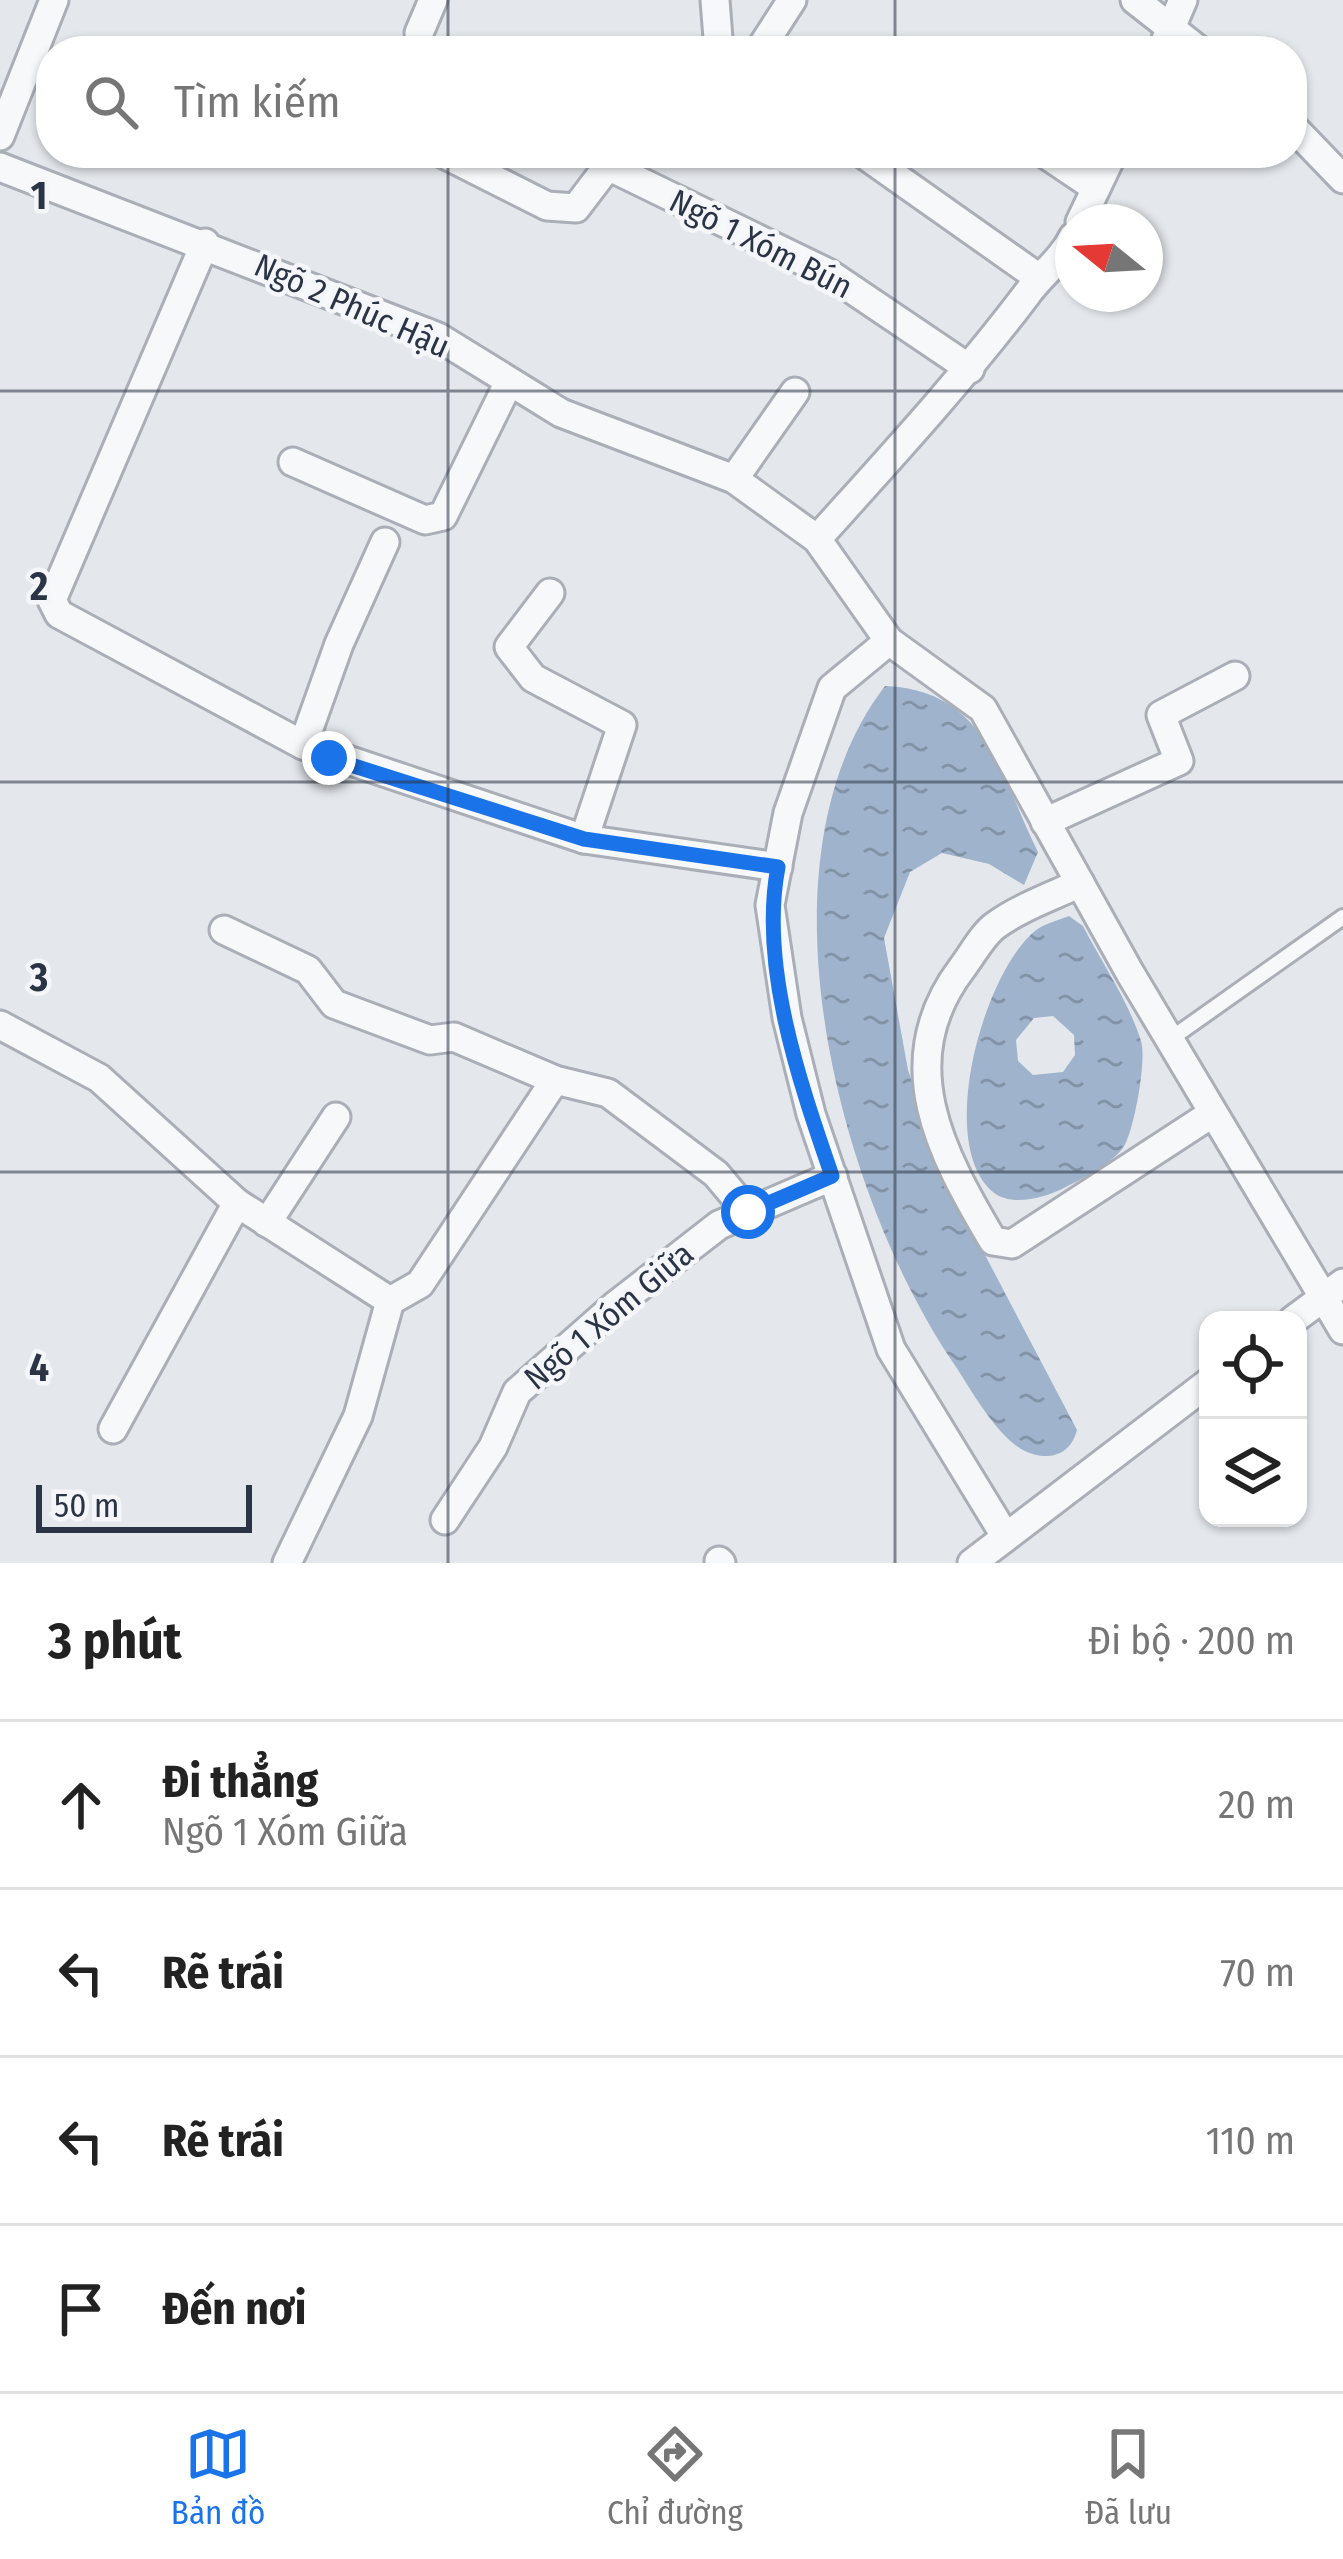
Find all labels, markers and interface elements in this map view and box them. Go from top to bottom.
search box [36,36,1307,168]
icon: search [78,69,144,135]
text: Tìm kiếm [174,75,341,129]
text: 1 [31,173,47,219]
street label: Ngõ 1 Xóm Bún [663,181,859,307]
north arrow [1055,204,1163,312]
street label: Ngõ 2 Phúc Hậu [248,245,456,367]
text: 2 [29,564,48,610]
route end [302,731,356,785]
text: 3 [29,955,48,1001]
route start [721,1185,775,1239]
street label: Ngõ 1 Xóm Giữa [516,1234,702,1398]
map controls [1199,1311,1307,1527]
button: locate [1199,1311,1307,1419]
text: 4 [29,1345,49,1391]
button: layers [1199,1419,1307,1527]
scale bar [36,1479,252,1532]
text: 50 m [54,1486,119,1526]
text: 3 phút [48,1610,182,1672]
text: Đi bộ · 200 m [1088,1618,1295,1664]
text: Đi thẳng [162,1755,318,1809]
icon: ahead [48,1772,114,1838]
text: 20 m [1218,1782,1295,1828]
text: Ngõ 1 Xóm Giữa [162,1809,408,1855]
icon: left [48,1940,114,2006]
text: Rẽ trái [162,1946,284,2000]
text: 70 m [1220,1950,1295,1996]
icon: left [48,2108,114,2174]
text: Rẽ trái [162,2114,284,2168]
text: 110 m [1206,2118,1295,2164]
icon: arrive [48,2276,114,2342]
text: Đến nơi [162,2282,306,2336]
tab: Bản đồ [171,2421,265,2533]
tab: Chỉ đường [607,2421,743,2533]
tab: Đã lưu [1085,2421,1172,2533]

